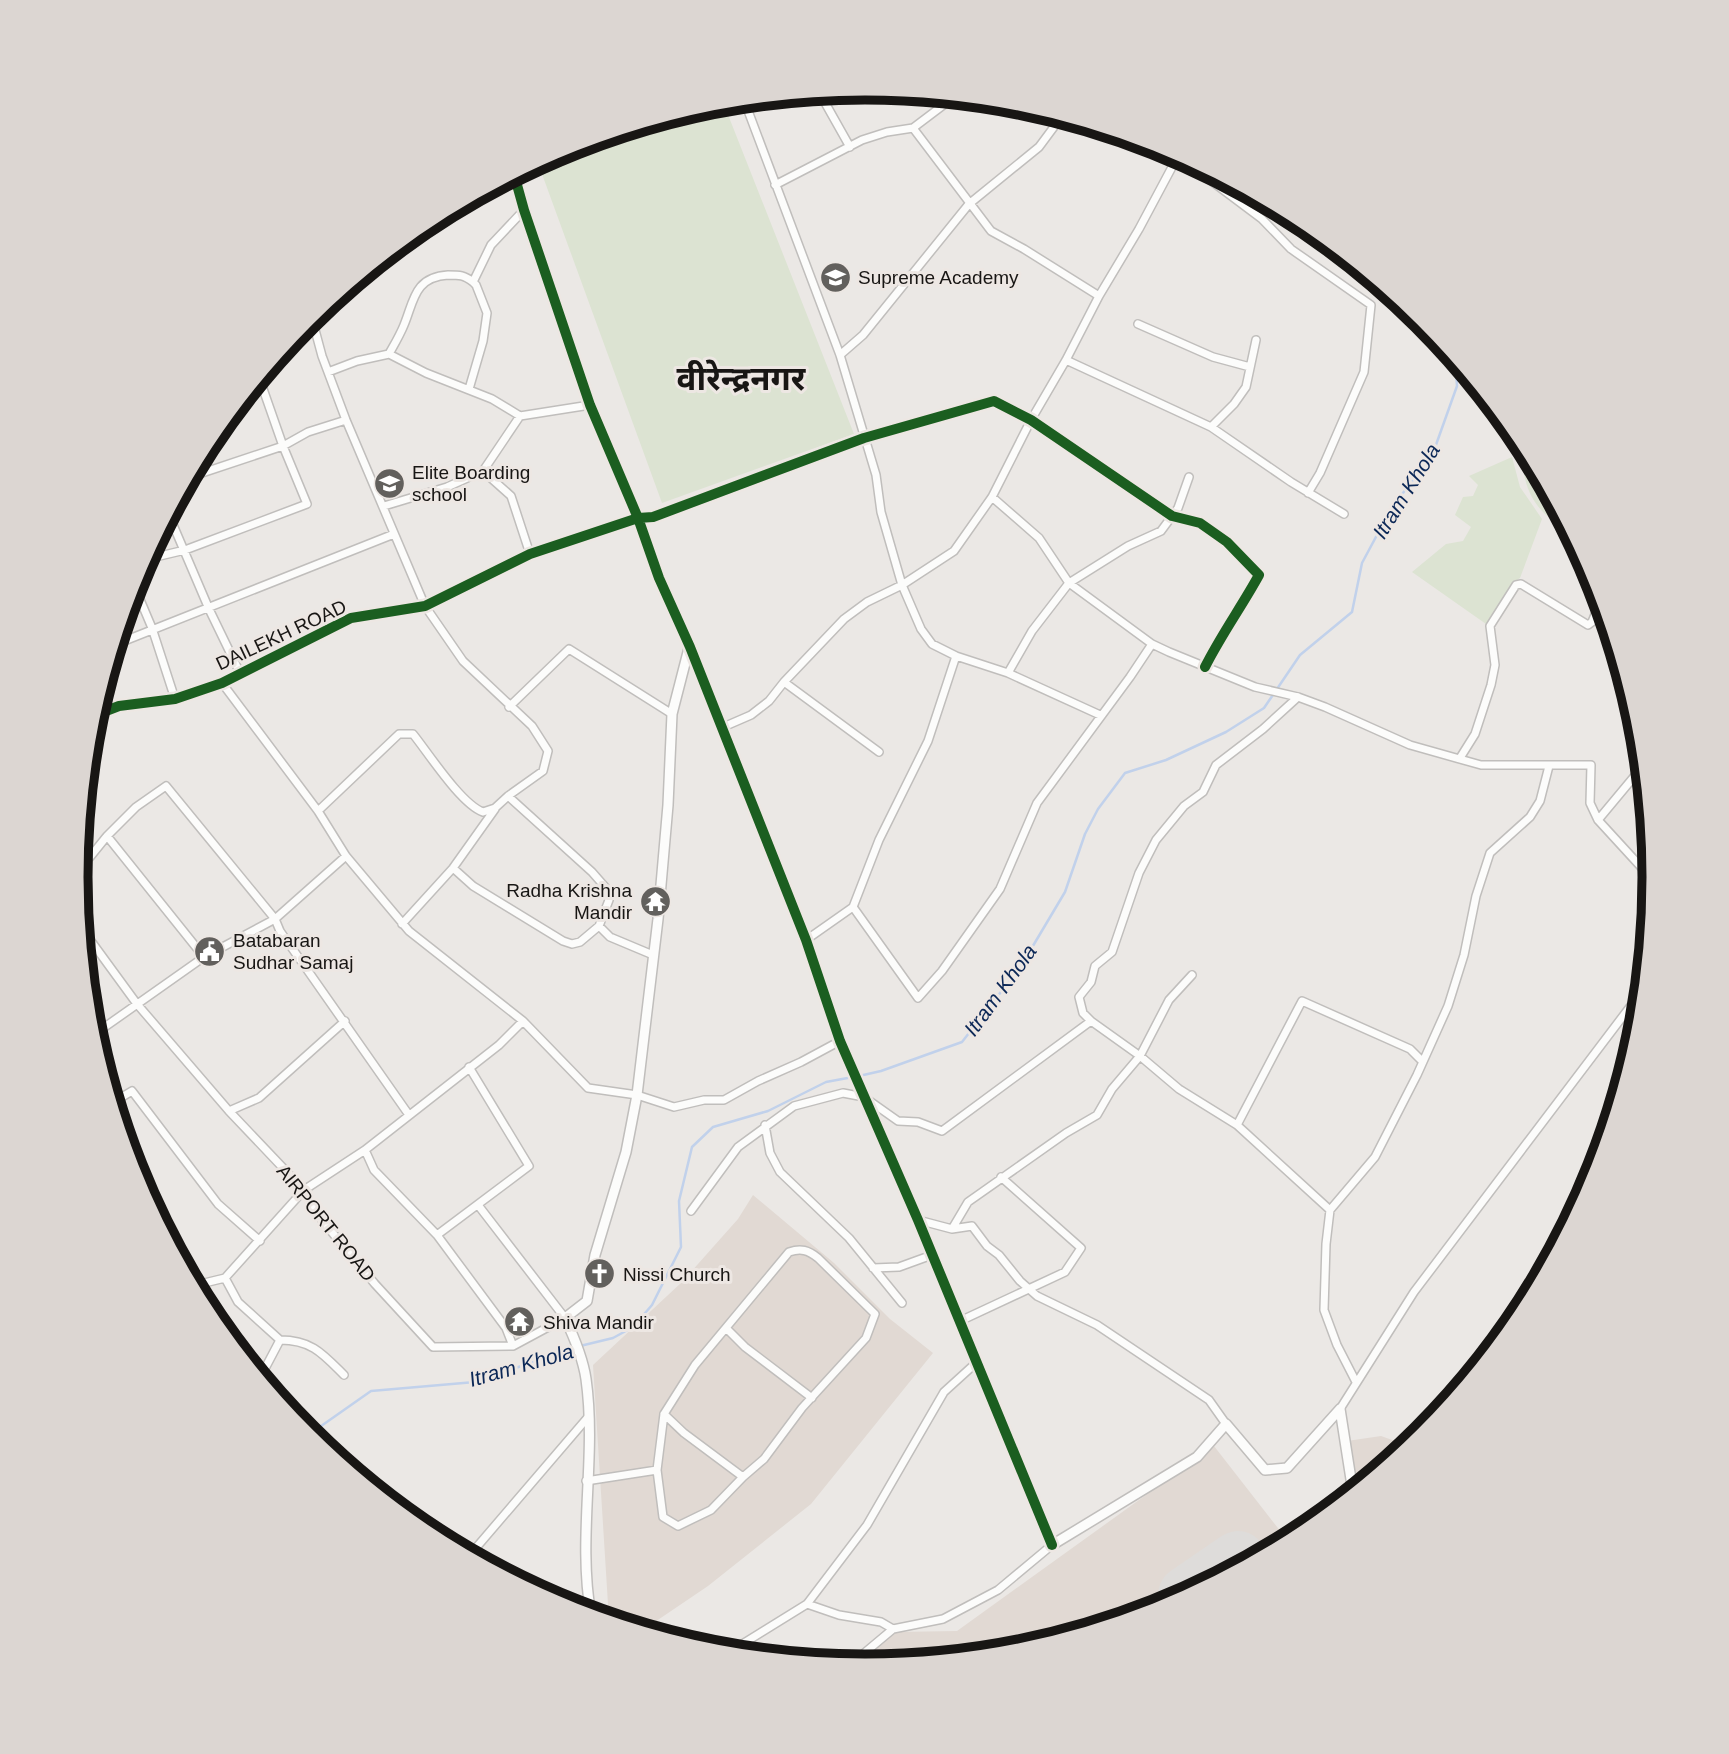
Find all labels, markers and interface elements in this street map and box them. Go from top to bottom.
school or university icon: Supreme Academy [818,260,852,294]
place label: Supreme Academy [858,267,1019,288]
district label: वीरेन्द्रनगर [677,359,807,397]
water label: Itram Khola [1368,439,1444,543]
place label: Elite Boarding school [412,462,530,505]
school or university icon: Elite Boarding school [372,466,406,500]
street label: DAILEKH ROAD [212,596,350,674]
place label: Radha Krishna Mandir [506,880,633,923]
temple icon: Radha Krishna Mandir [638,884,672,918]
place label: Batabaran Sudhar Samaj [233,930,353,973]
public building icon: Batabaran Sudhar Samaj [193,934,227,968]
water label: Itram Khola [959,940,1041,1040]
street label: AIRPORT ROAD [273,1160,379,1286]
church icon: Nissi Church [583,1257,617,1291]
place label: Nissi Church [623,1264,731,1285]
temple icon: Shiva Mandir [503,1305,537,1339]
place label: Shiva Mandir [543,1312,655,1333]
water label: Itram Khola [466,1339,576,1391]

